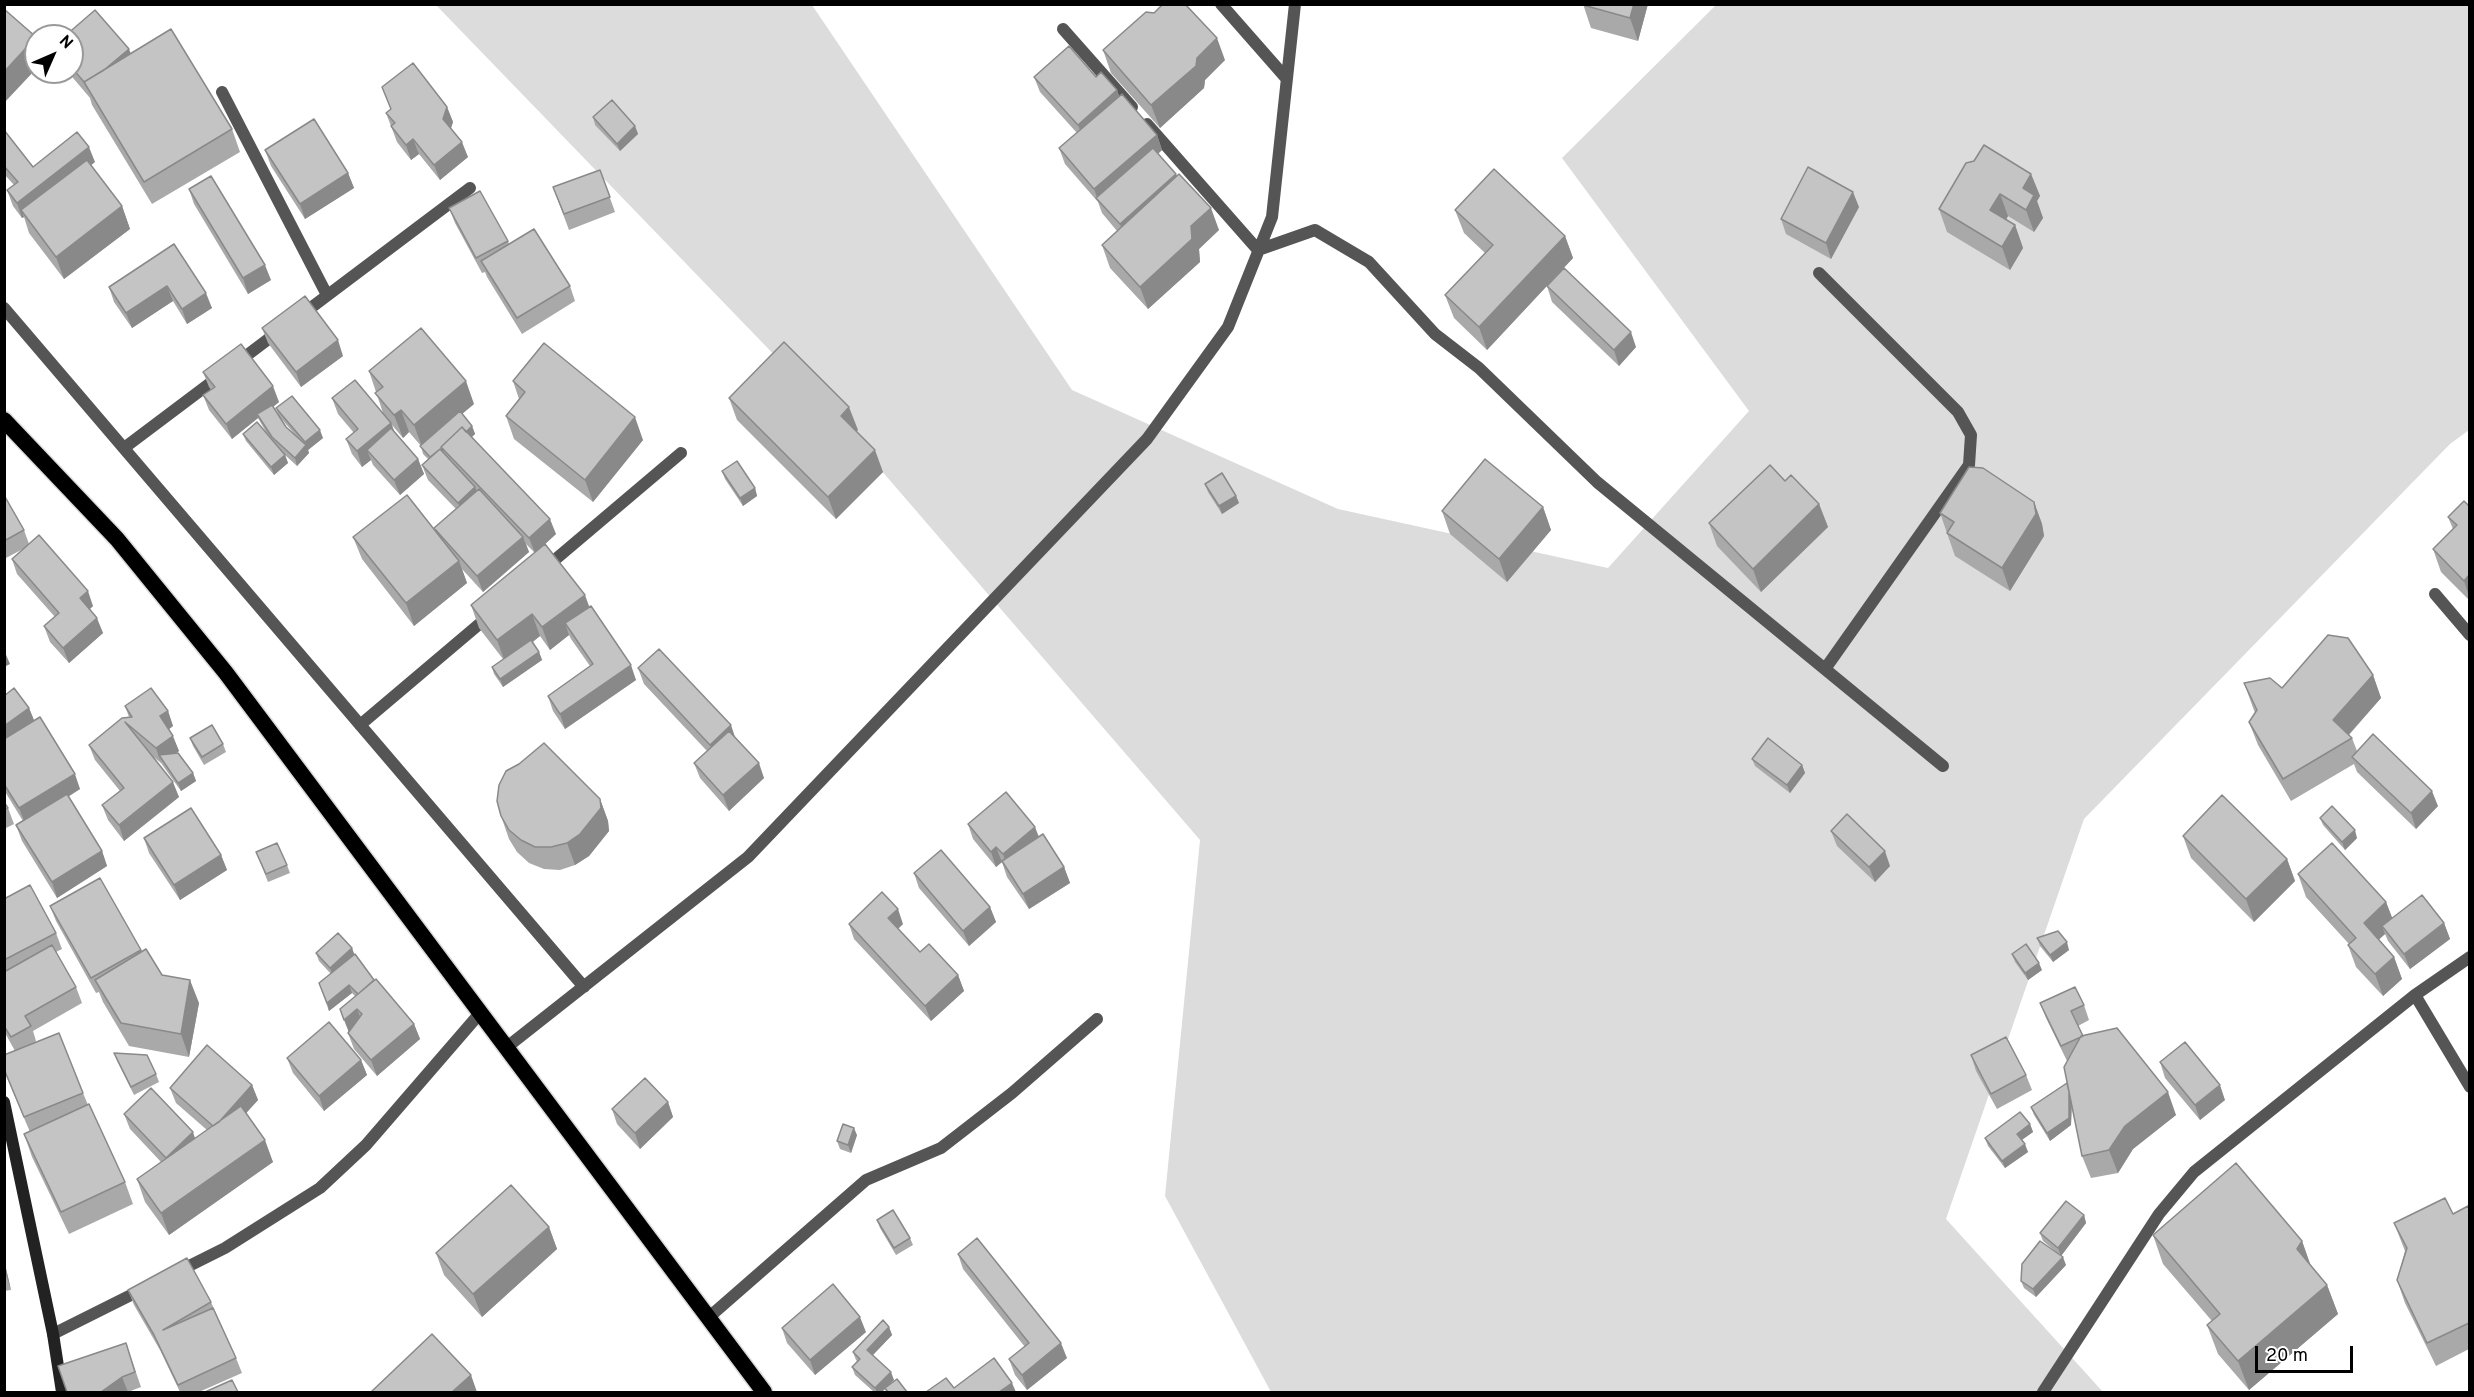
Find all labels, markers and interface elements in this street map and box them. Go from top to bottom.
north arrow [24,24,84,84]
text: N [54,32,76,54]
scale bar [2258,1334,2356,1372]
text: 20 m [2266,1345,2308,1368]

